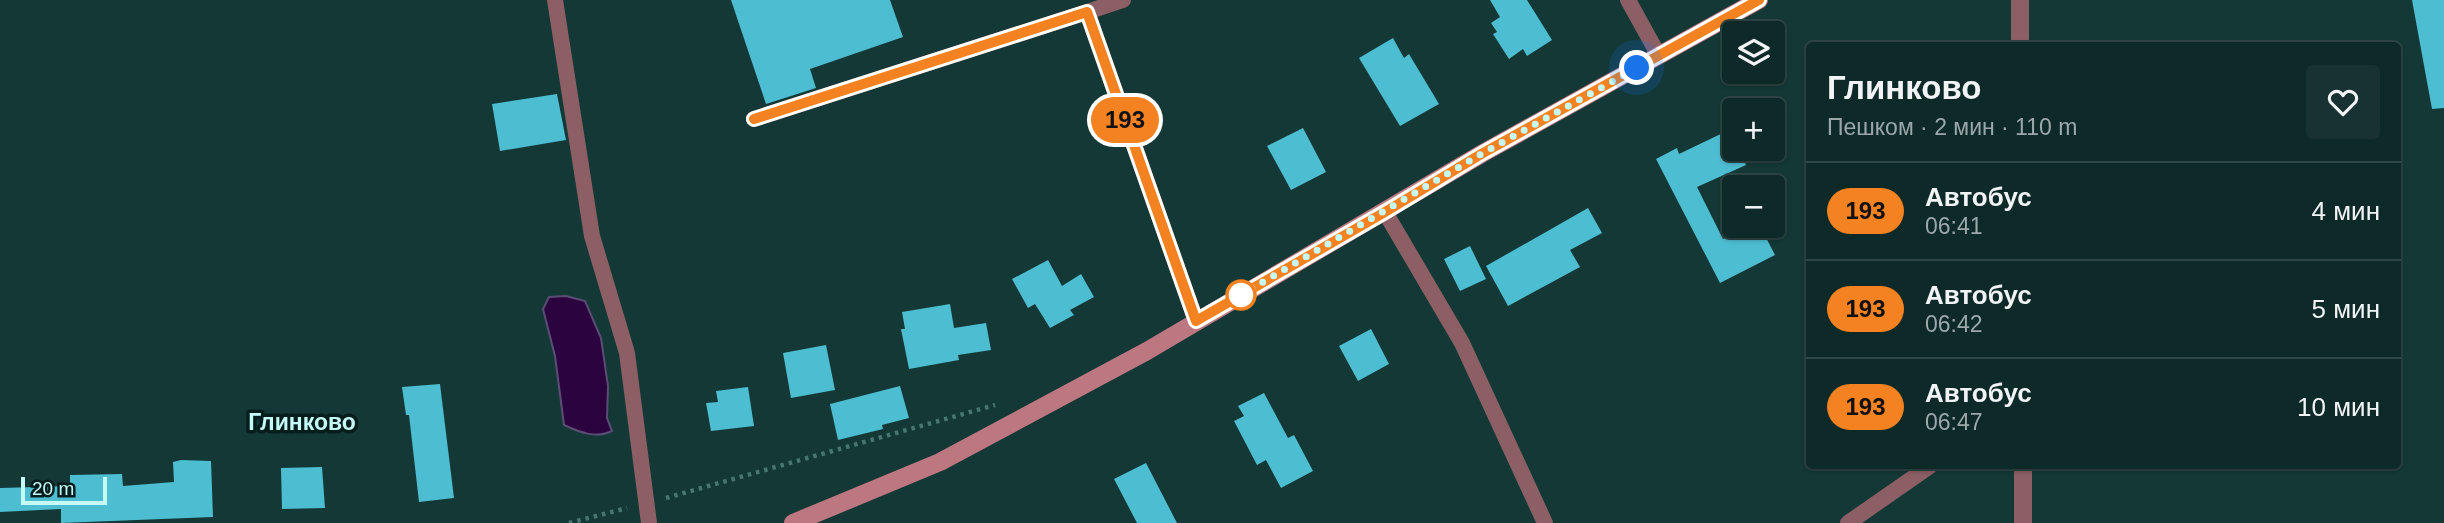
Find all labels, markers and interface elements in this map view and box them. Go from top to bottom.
map controls [1722,21,1785,238]
button: layers [1722,21,1785,84]
your location [1619,50,1654,85]
button: heart [2306,65,2380,139]
text: Глинково [1827,69,1982,106]
line badge: 193 [1085,97,1165,143]
button: + [1722,98,1785,161]
text: 193 [1105,106,1145,133]
text: Пешком · 2 мин · 110 m [1827,114,2077,140]
button: − [1722,175,1785,238]
text: Автобус [1925,182,2032,212]
text: 4 мин [2312,196,2380,226]
text: 193 [1845,197,1886,224]
text: 06:41 [1925,213,1983,239]
unlabelled marker [1226,280,1256,310]
text: Автобус [1925,280,2032,310]
text: 5 мин [2312,294,2380,324]
text: 193 [1845,295,1886,322]
text: 06:42 [1925,311,1983,337]
text: Автобус [1925,378,2032,408]
text: 10 мин [2297,392,2380,422]
text: 193 [1845,393,1886,420]
district label: Глинково [248,409,356,435]
text: 06:47 [1925,409,1983,435]
scale bar [21,474,107,506]
text: 20 m [32,478,74,499]

